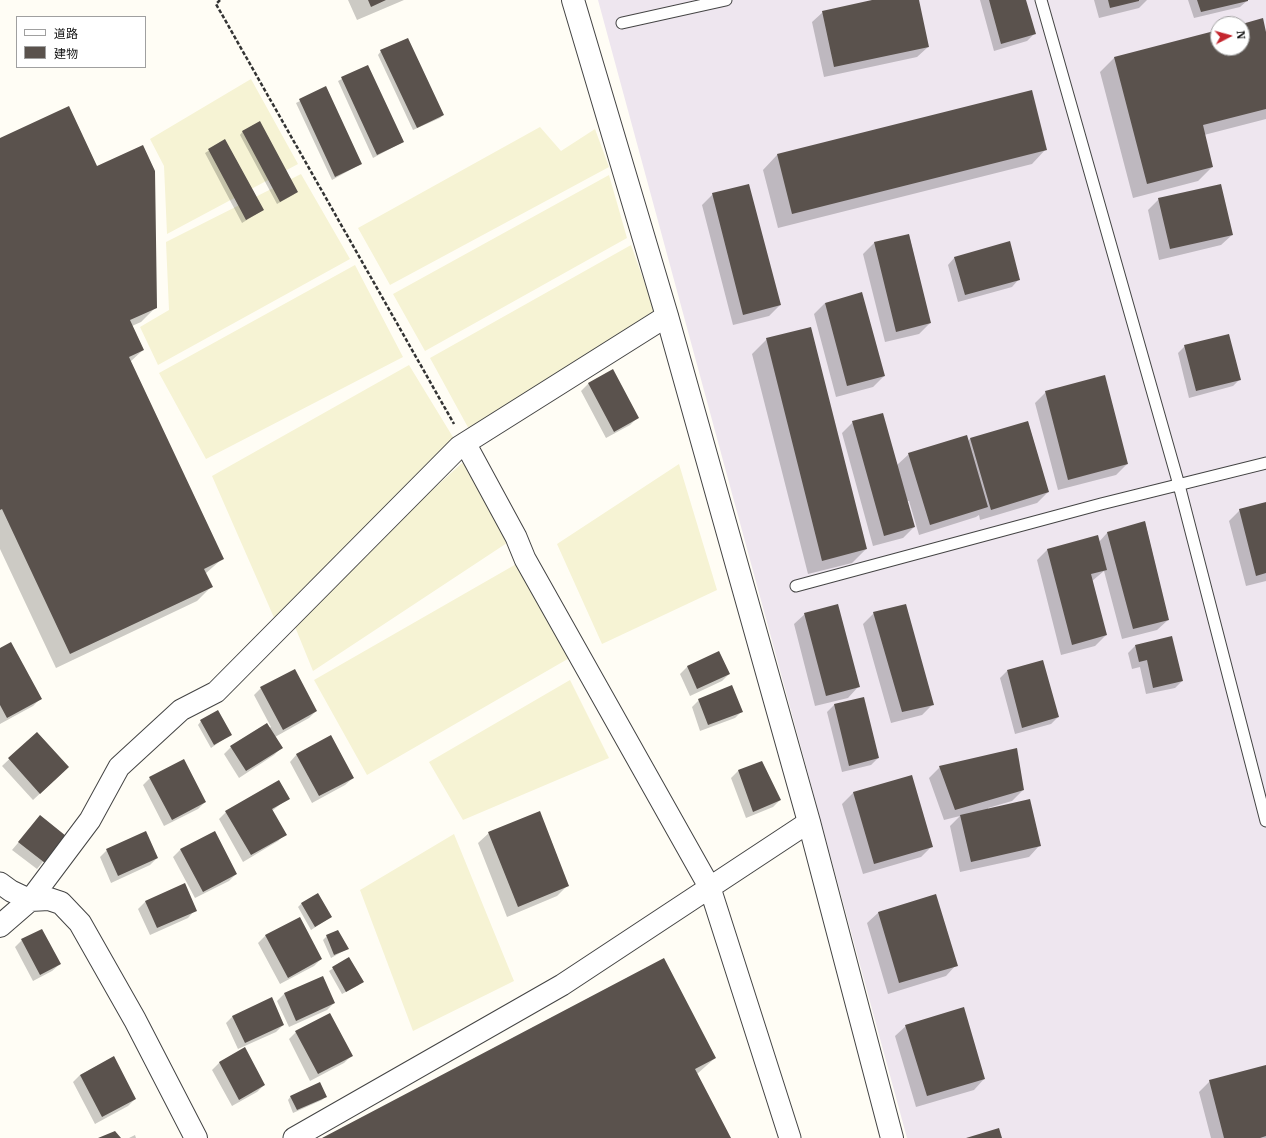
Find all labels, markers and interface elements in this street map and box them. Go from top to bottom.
legend [16,16,146,68]
north arrow [1210,16,1250,56]
text: 道路 [54,26,78,41]
text: N [1234,30,1248,40]
text: 建物 [54,46,78,61]

